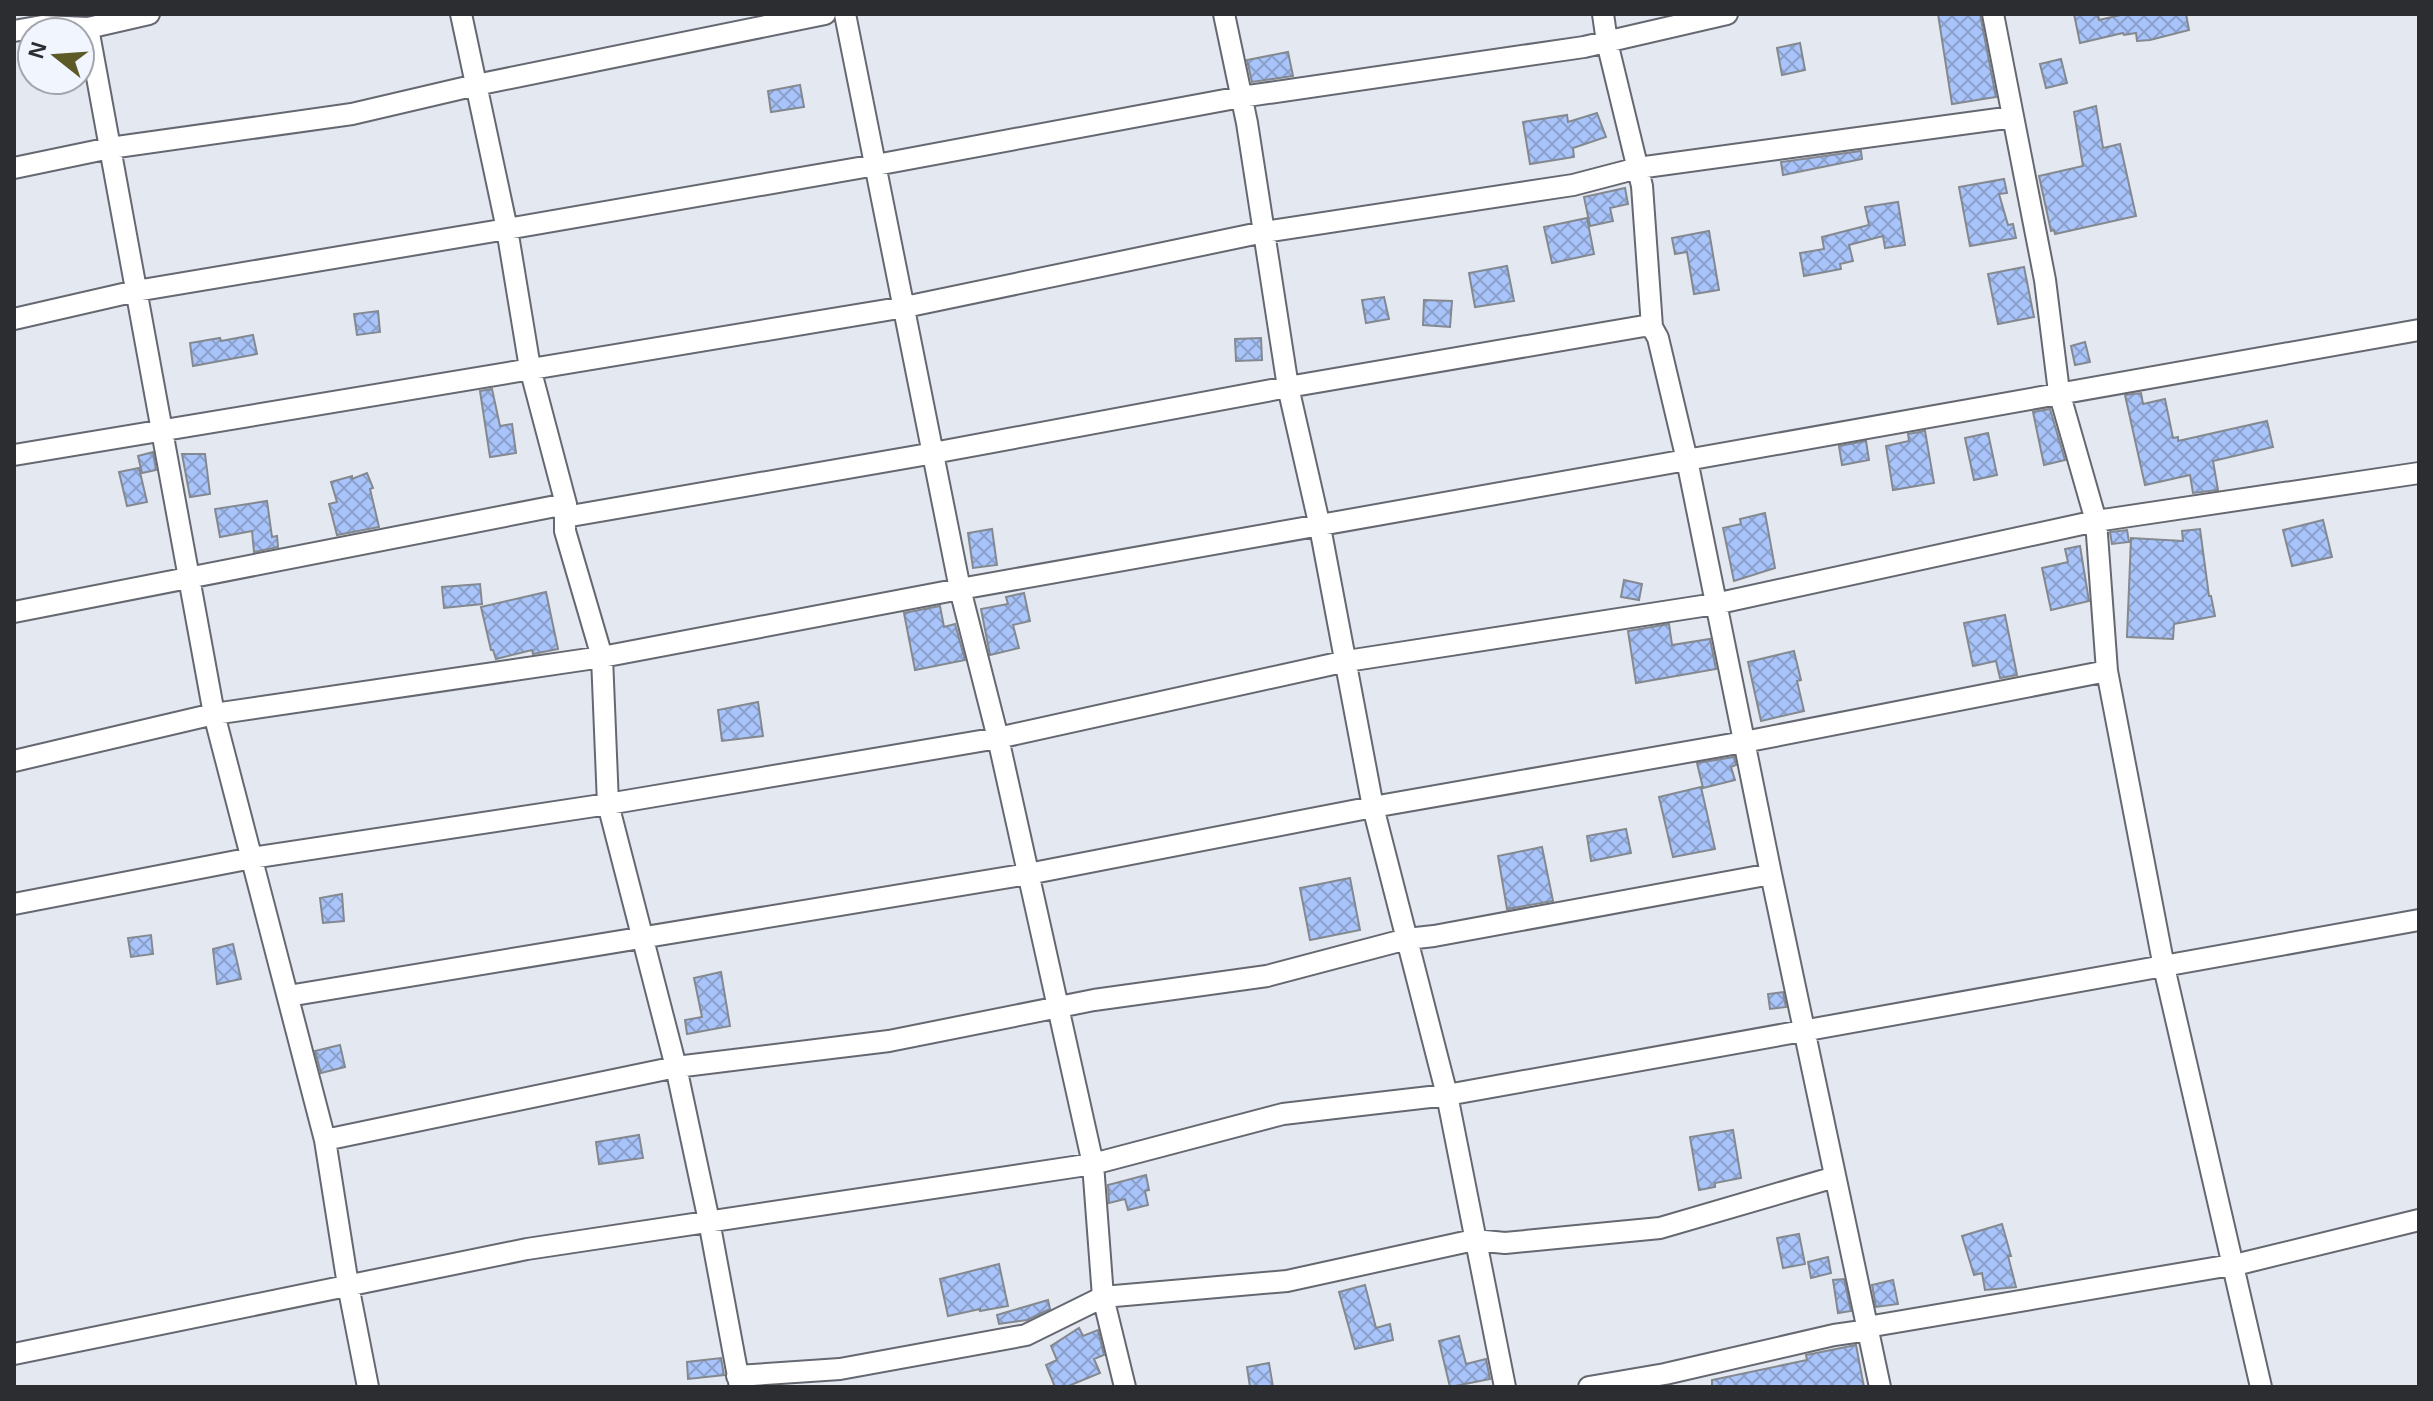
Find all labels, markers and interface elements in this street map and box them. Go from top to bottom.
north arrow [16,16,96,96]
text: N [23,39,52,62]

